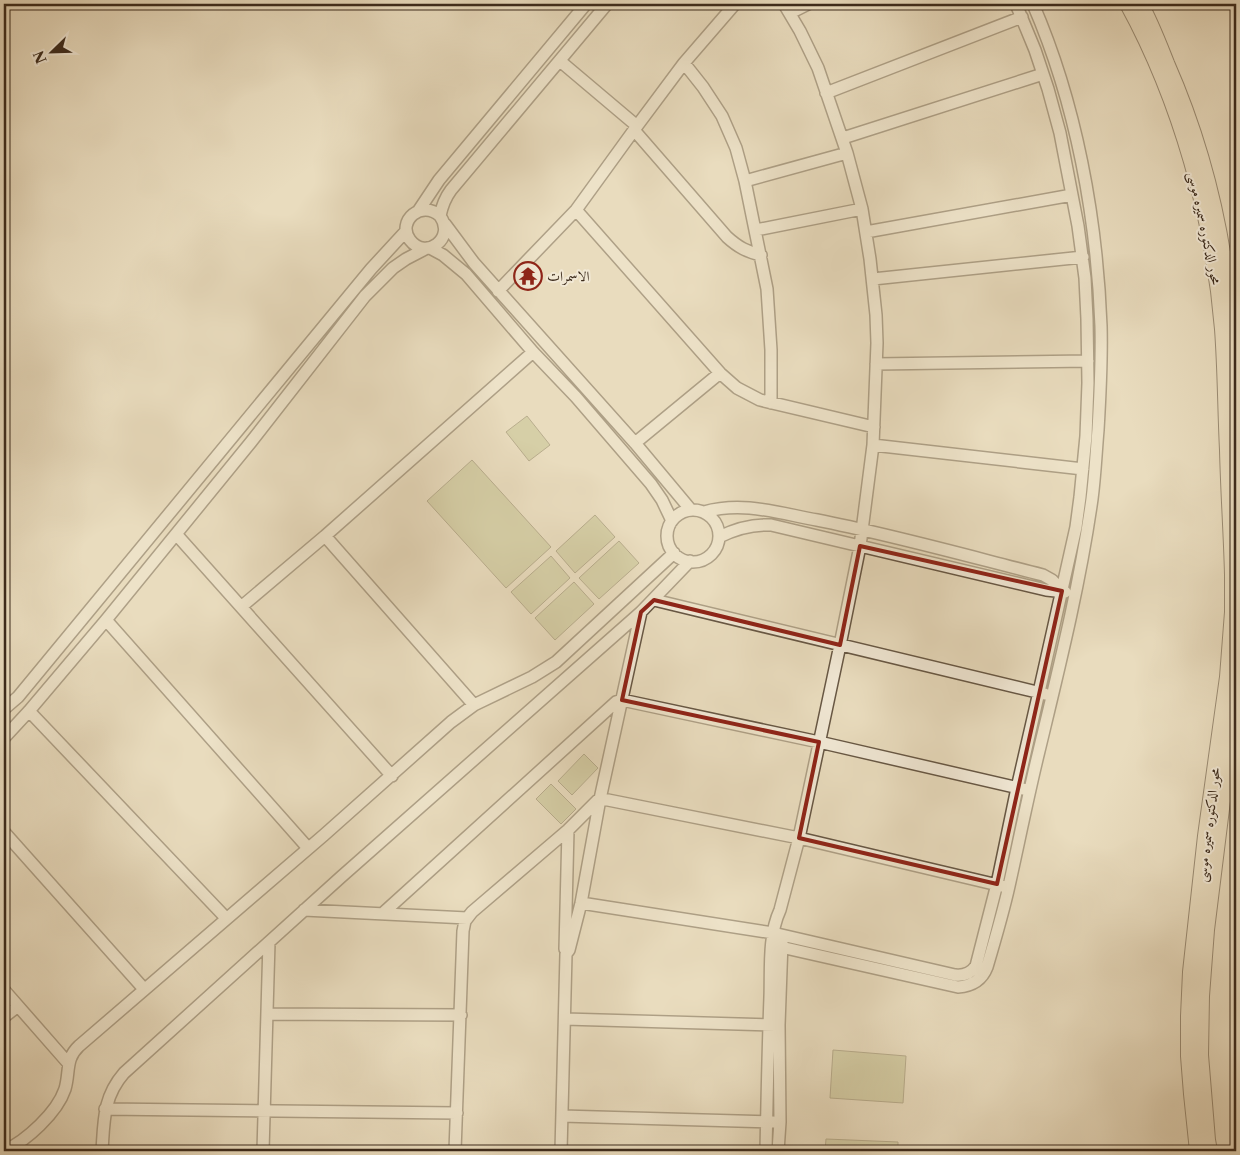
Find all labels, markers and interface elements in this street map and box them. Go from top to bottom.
north arrow [28,28,78,78]
text: N [29,48,51,66]
street label: محور الدكتوره سميره موسى [1183,170,1226,287]
temple icon: الاسمرات [513,261,543,291]
place label: الاسمرات [547,267,590,285]
street label: محور الدكتوره سميره موسى [1192,766,1225,883]

